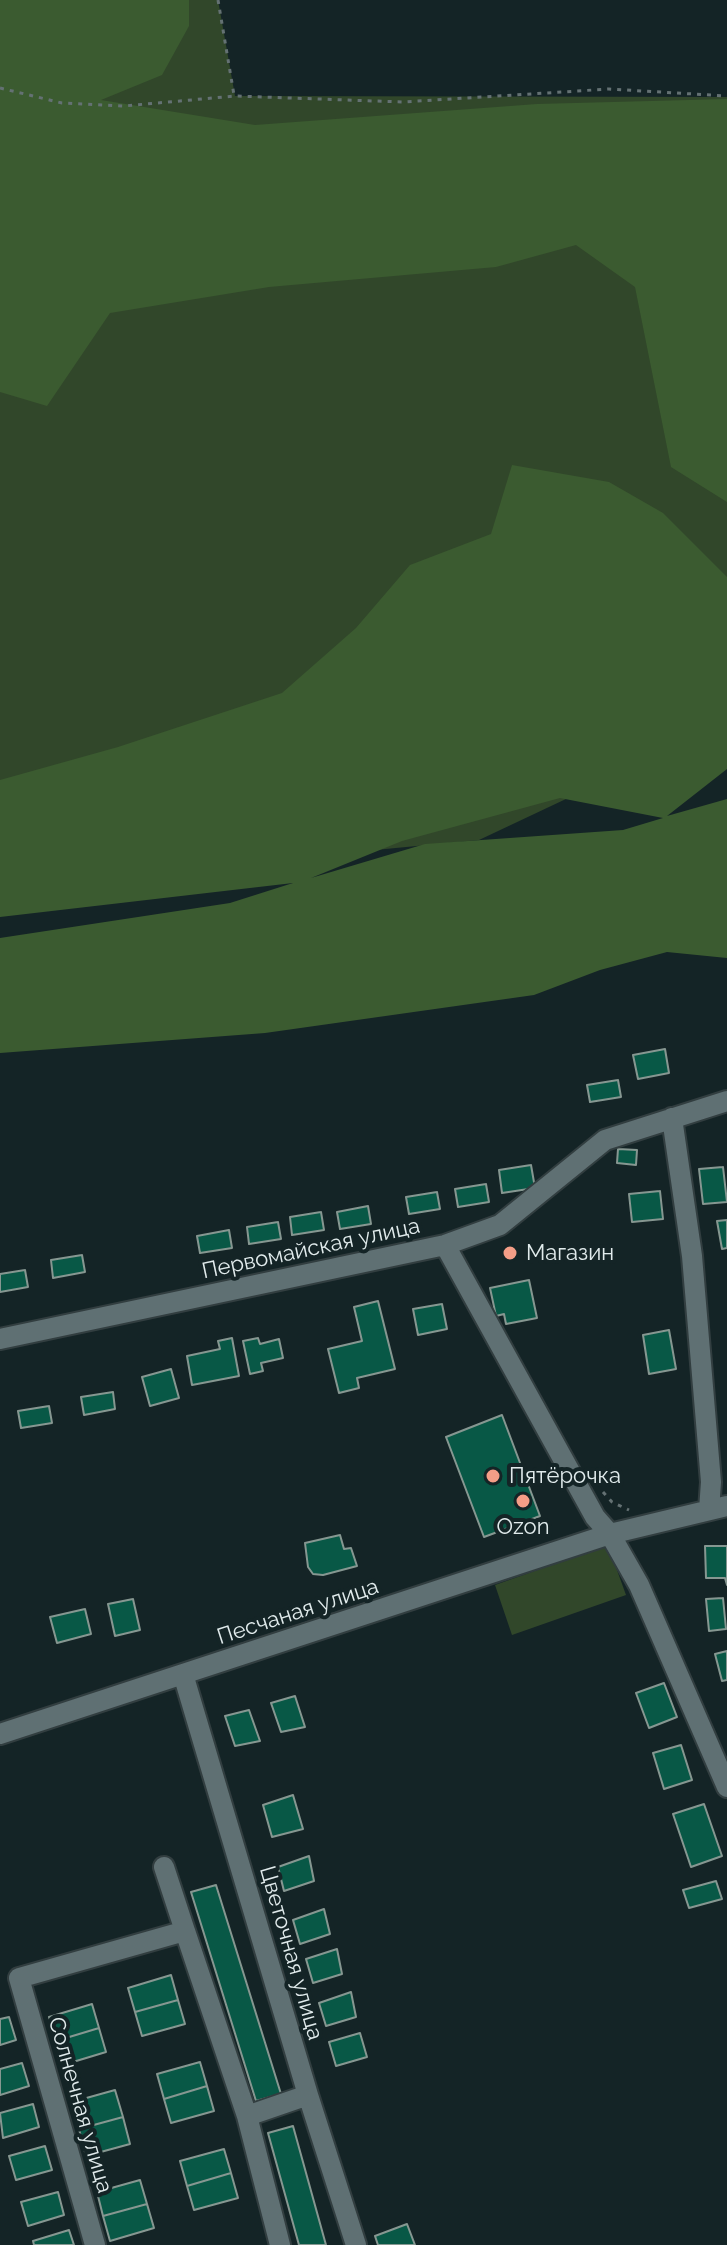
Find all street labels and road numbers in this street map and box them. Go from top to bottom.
street label: Первомайская улица [200,1213,422,1285]
street label: Песчаная улица [214,1573,382,1651]
street label: Цветочная улица [254,1863,328,2043]
street label: Солнечная улица [42,2014,118,2196]

